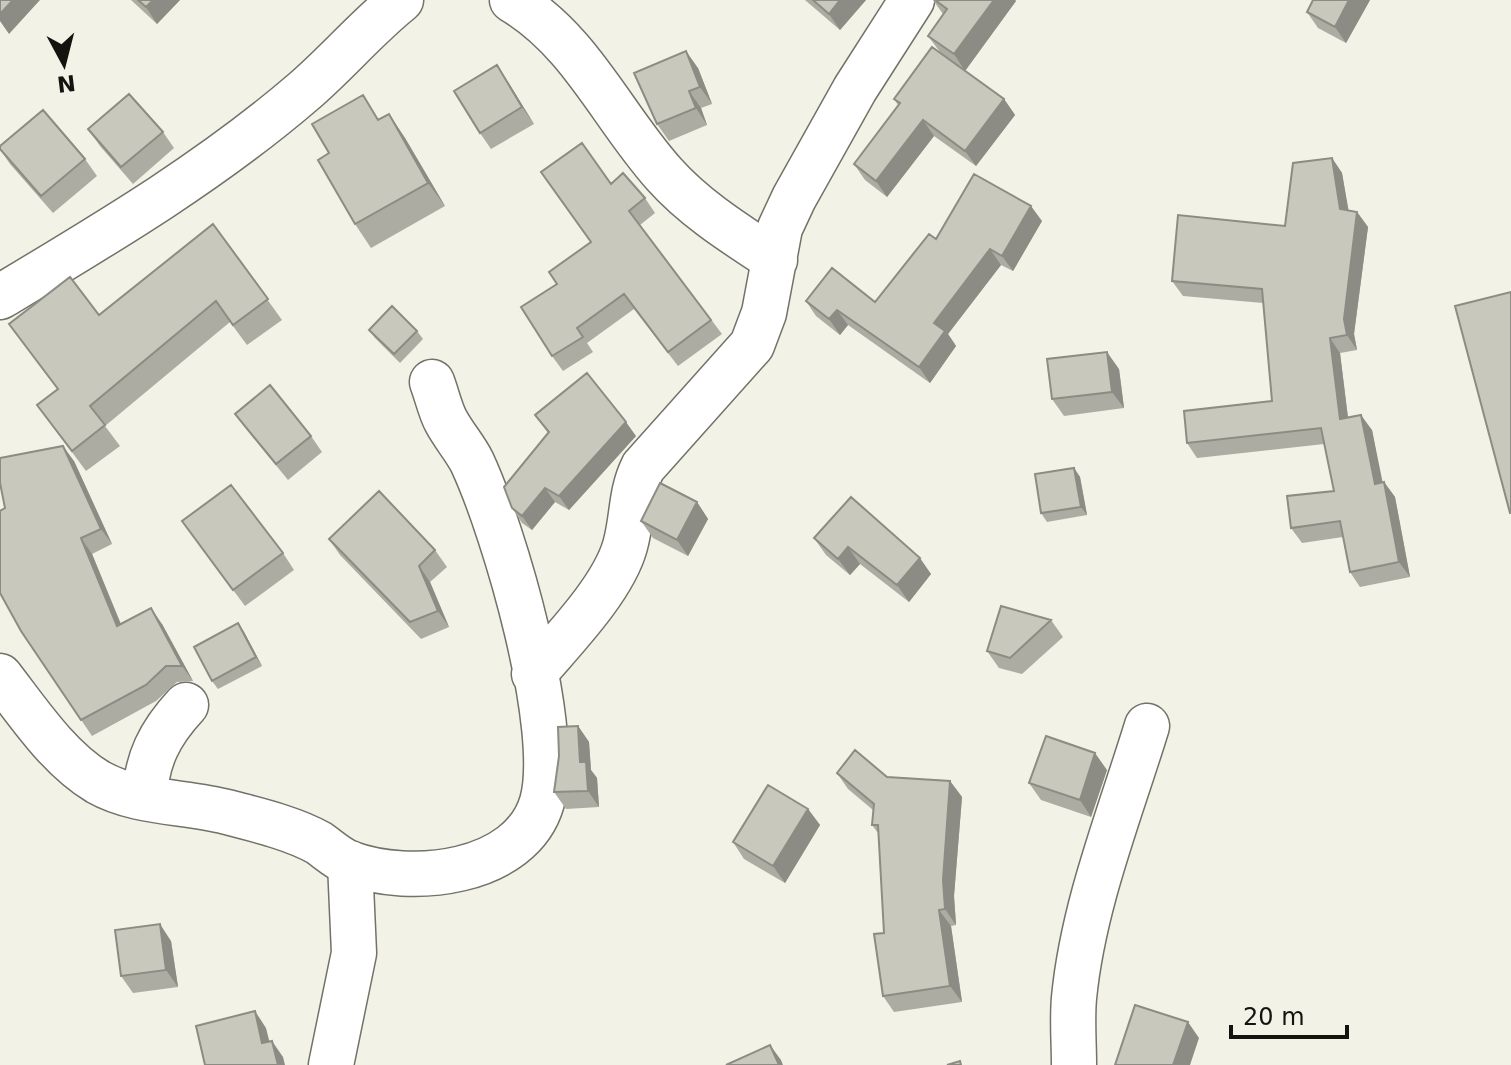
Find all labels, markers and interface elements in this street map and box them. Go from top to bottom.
north arrow [24,24,104,104]
text: N [56,70,77,97]
scale bar [1231,989,1347,1039]
text: 20 m [1243,1003,1305,1031]

